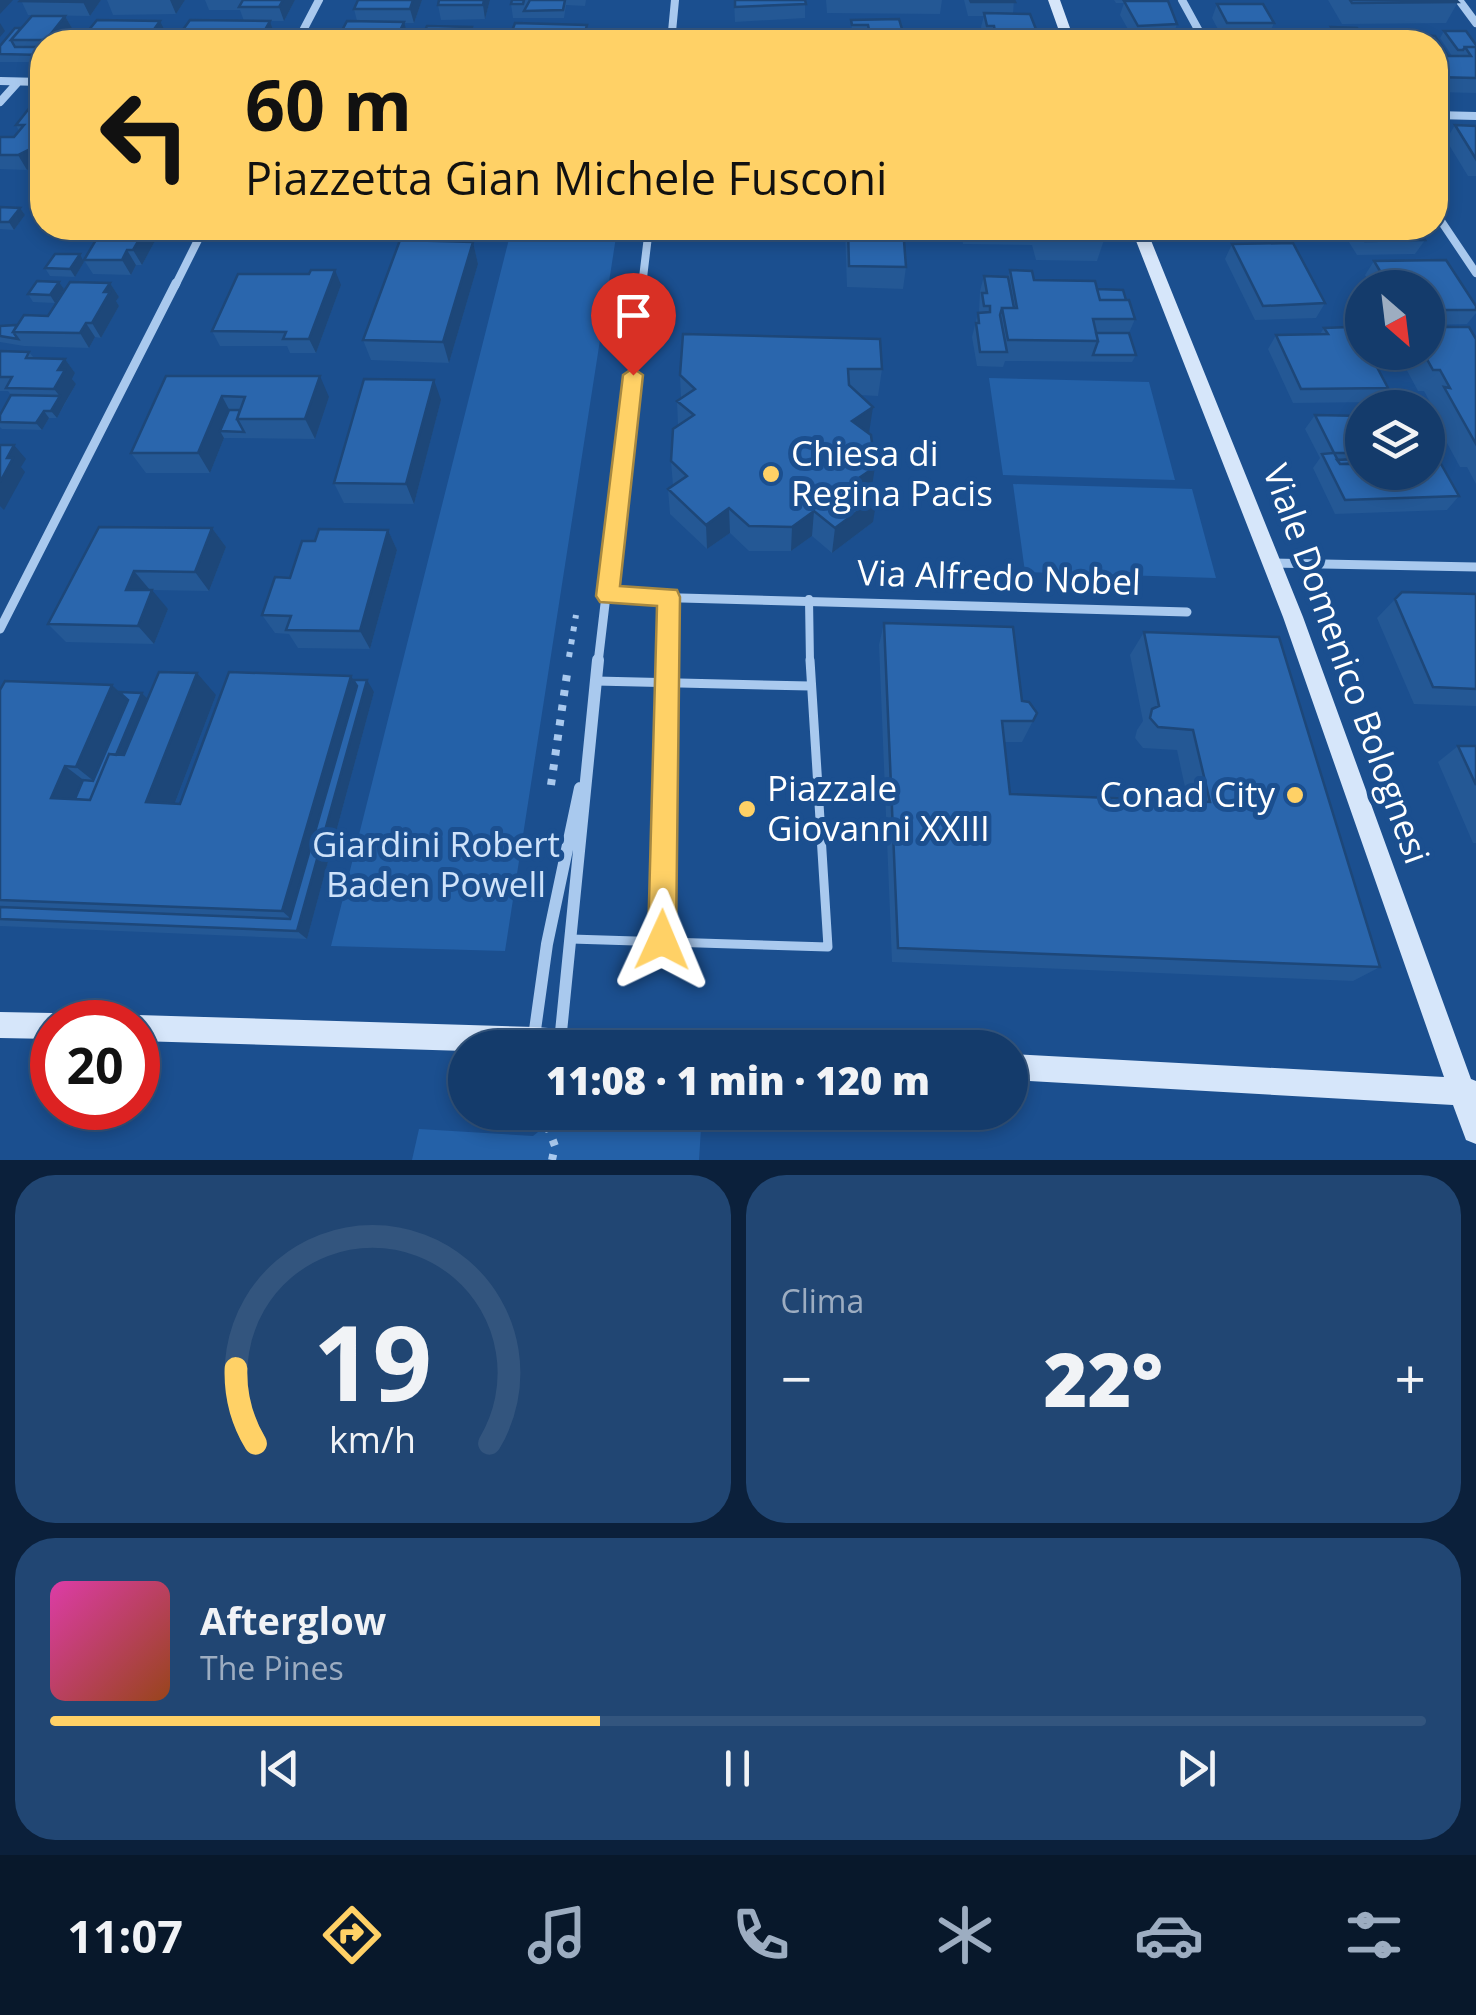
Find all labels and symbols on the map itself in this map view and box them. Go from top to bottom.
north arrow [1345,270,1445,370]
pin [591,273,676,376]
place label: Chiesa di Regina Pacis [791,429,993,516]
street label: Viale Domenico Bolognesi [1253,457,1442,870]
marker: Chiesa di Regina Pacis [760,463,782,485]
street label: Via Alfredo Nobel [856,548,1142,605]
place label: Piazzale Giovanni XXIII [767,764,990,851]
place label: Conad City [1100,770,1275,817]
marker: Conad City [1284,784,1306,806]
marker: Piazzale Giovanni XXIII [736,798,758,820]
park label: Giardini Robert Baden Powell [312,820,560,907]
position arrow [610,888,714,992]
speed limit sign: 20 [30,1000,160,1130]

